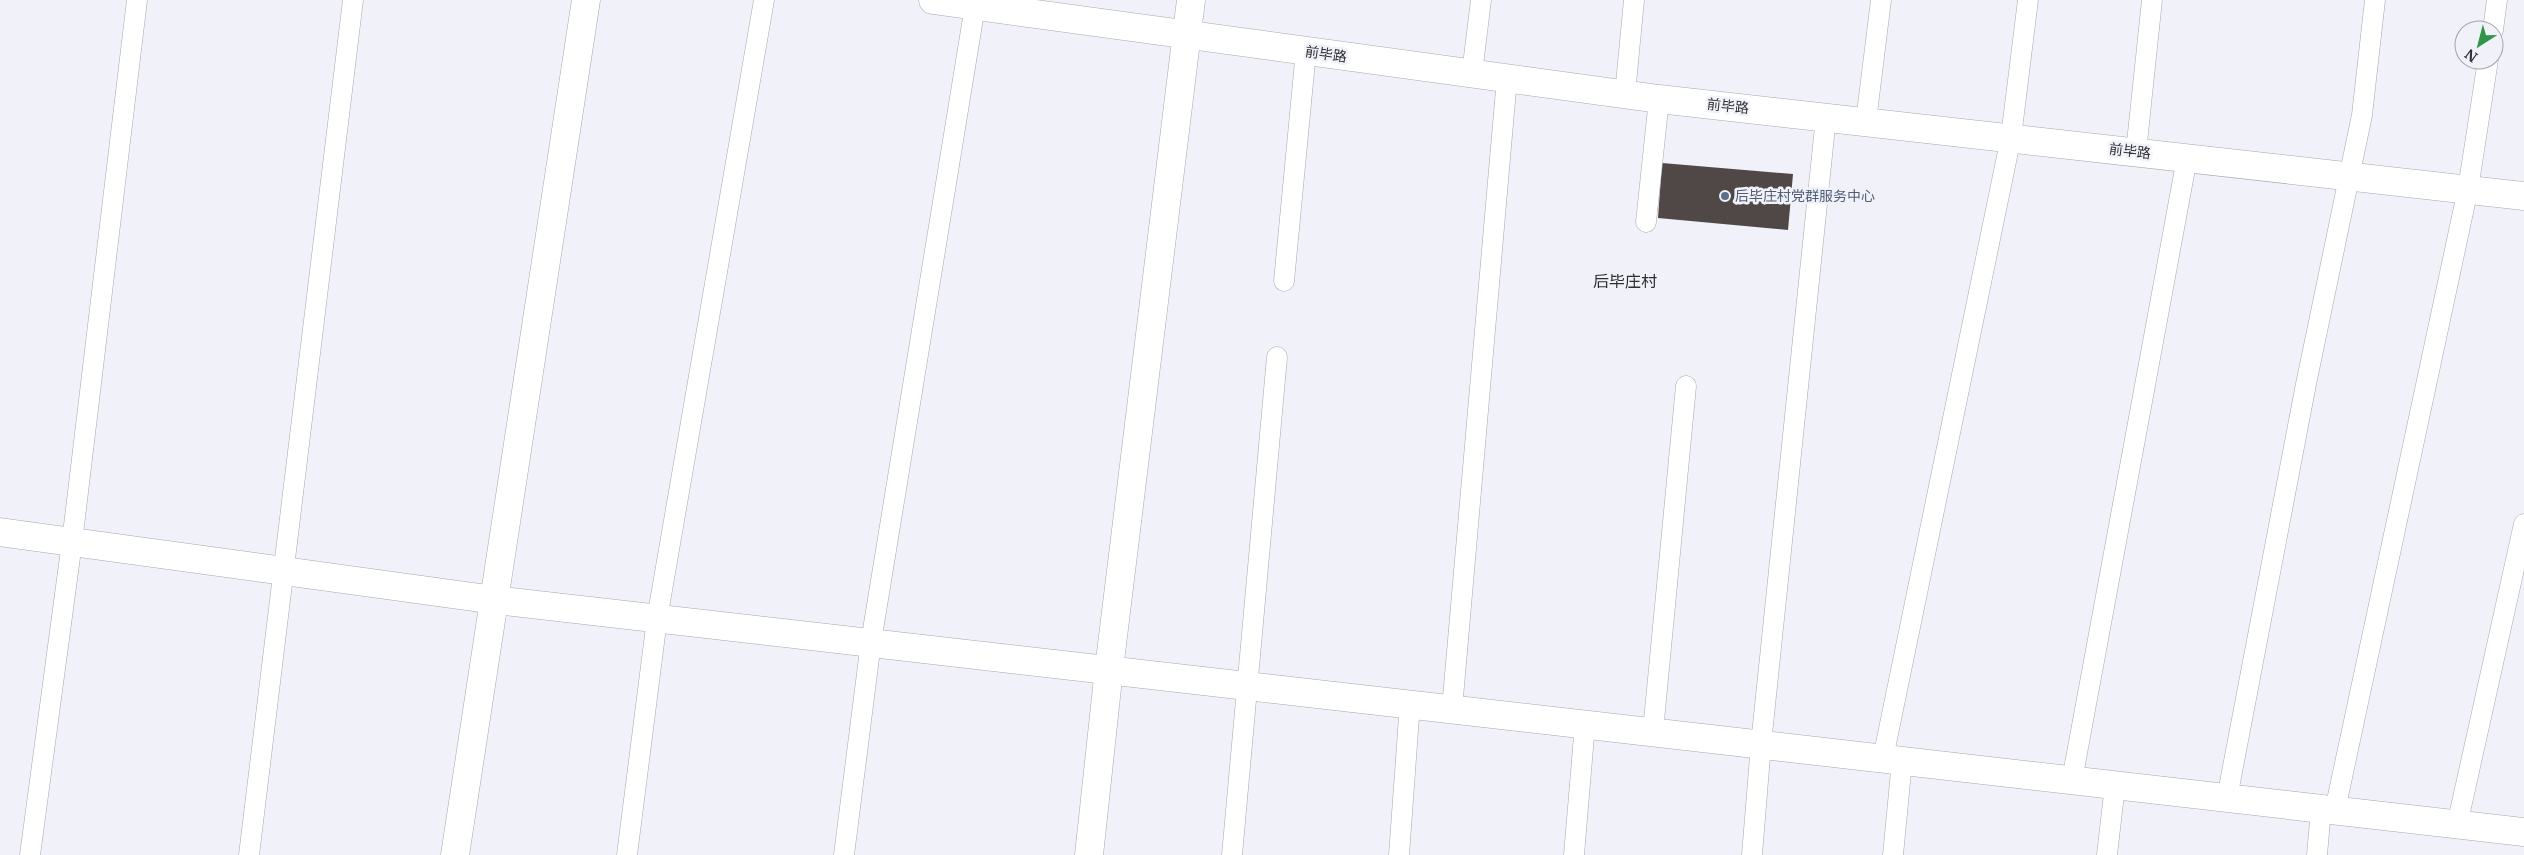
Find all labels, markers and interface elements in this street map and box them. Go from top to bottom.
north arrow [2454,20,2504,70]
street label: 前毕路 [1304,42,1348,66]
text: N [2462,45,2481,66]
street label: 前毕路 [1706,95,1750,117]
street label: 前毕路 [2108,140,2152,162]
place label: 后毕庄村党群服务中心 [1735,187,1875,205]
marker: 后毕庄村党群服务中心 [1719,190,1731,202]
district label: 后毕庄村 [1593,271,1657,291]

